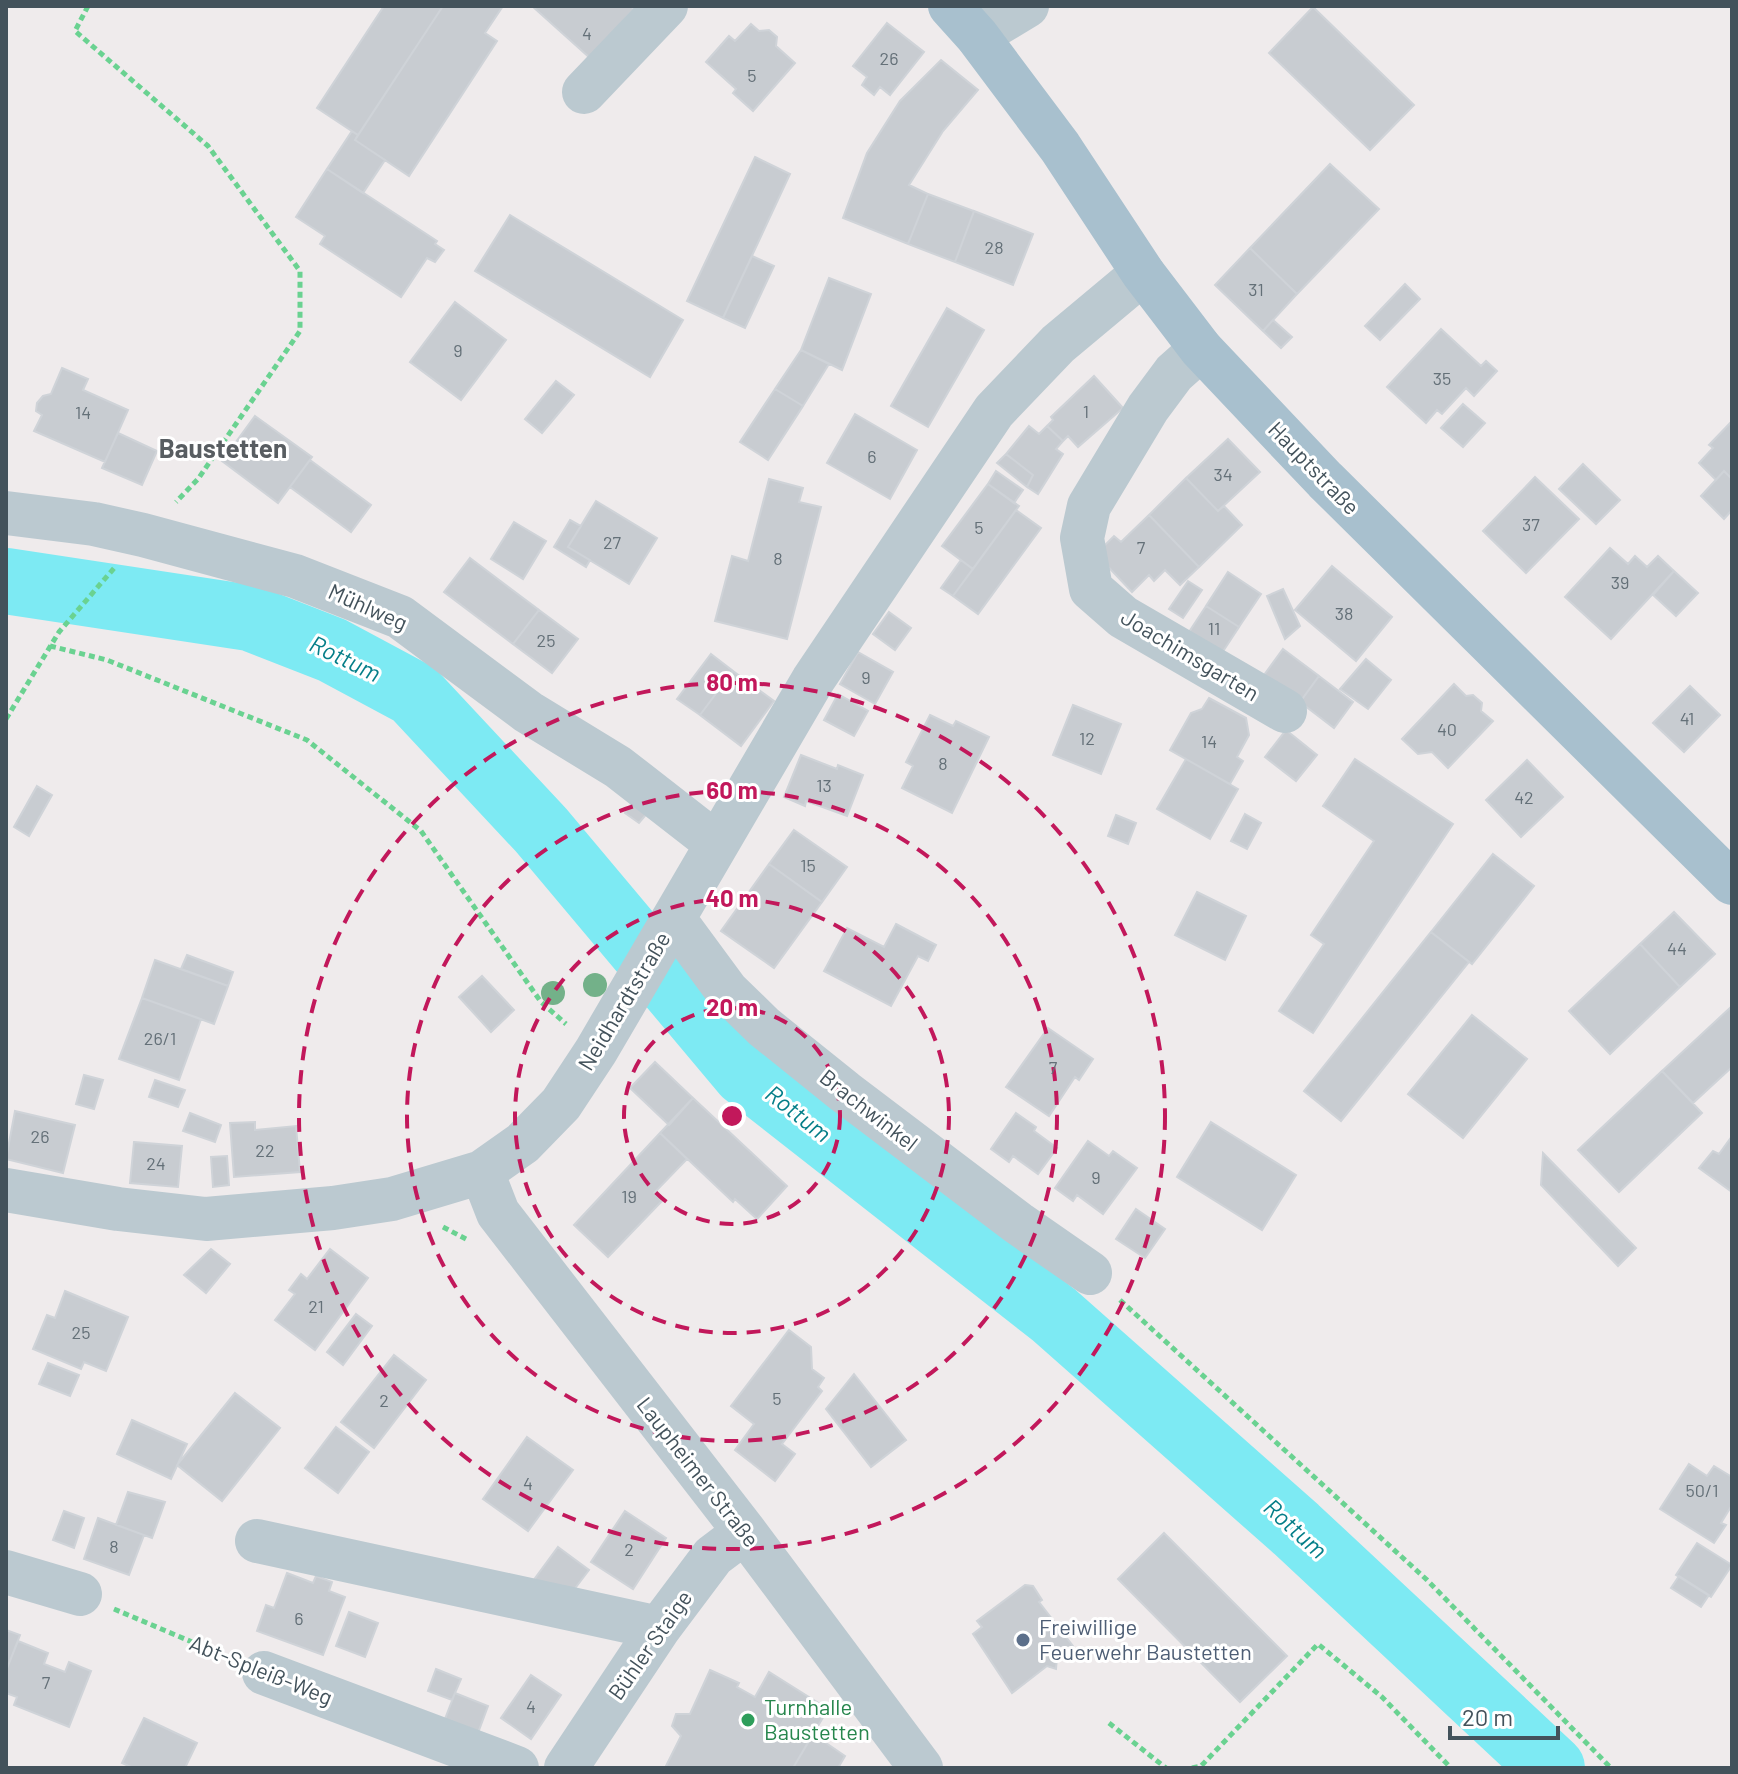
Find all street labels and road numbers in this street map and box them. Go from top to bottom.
street label: Hauptstraße [1264,415,1366,519]
street label: Mühlweg [325,577,412,635]
street label: Joachimsgarten [1117,603,1264,706]
street label: Neidhardtstraße [572,927,675,1074]
street label: Brachwinkel [816,1063,924,1155]
street label: Laupheimer Straße [632,1391,765,1551]
street label: Bühler Staige [602,1585,696,1704]
street label: Abt-Spleiß-Weg [186,1629,337,1710]

